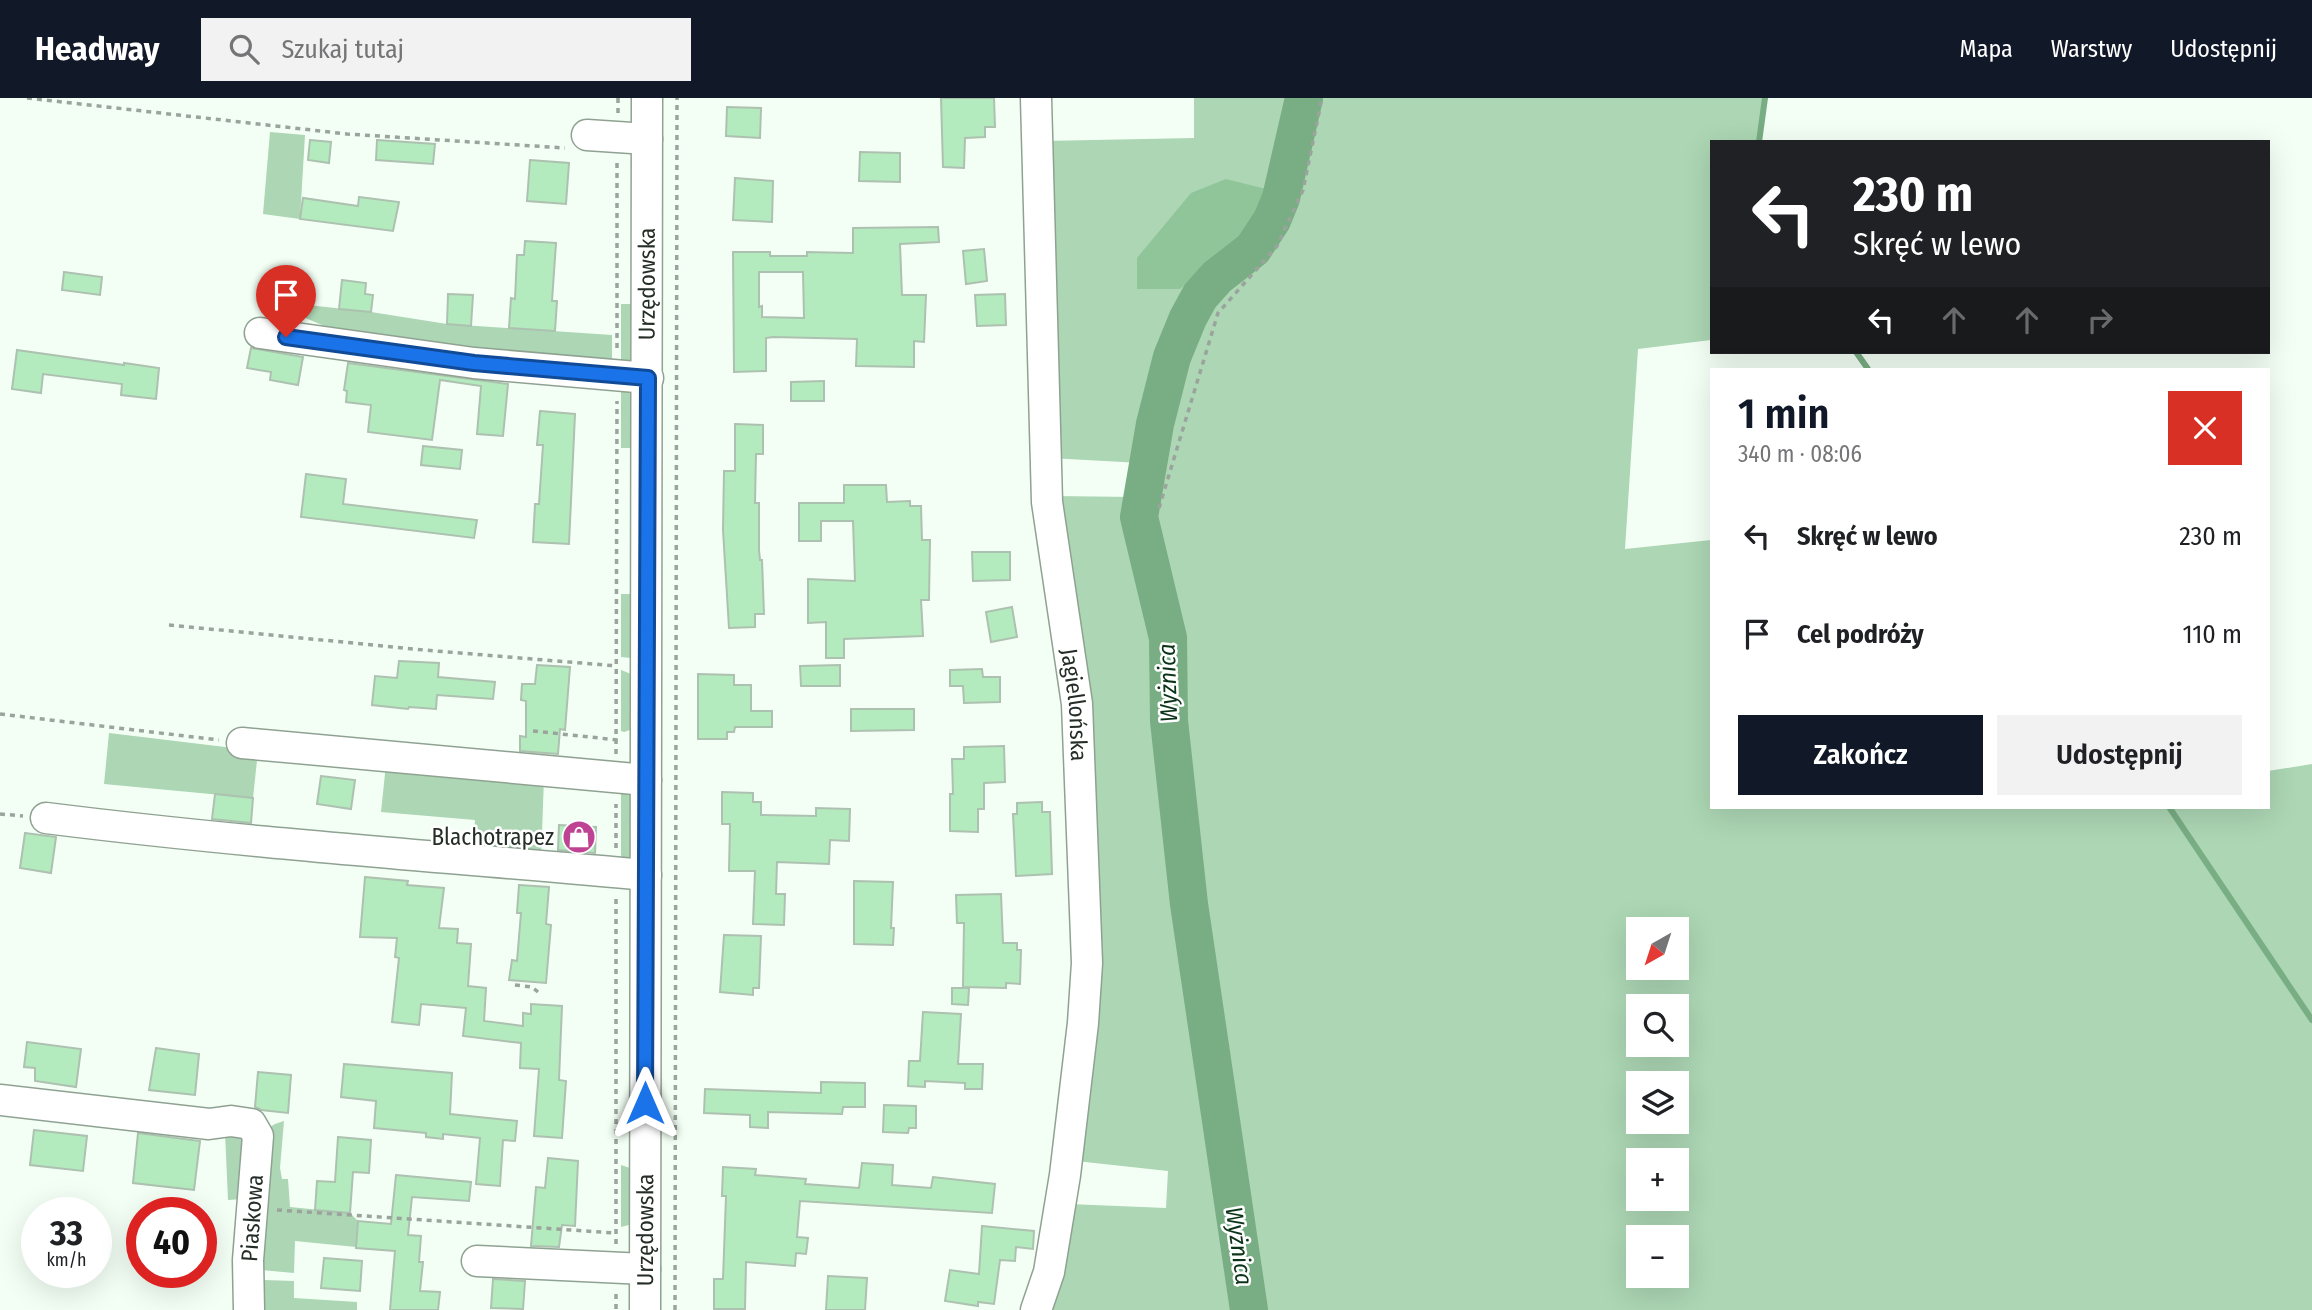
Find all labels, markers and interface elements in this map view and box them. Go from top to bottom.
search box [201,18,691,81]
text: Headway [35,29,159,69]
icon: search [225,30,263,68]
text: Szukaj tutaj [281,34,404,65]
text: Mapa [1960,35,2013,63]
text: Warstwy [2051,35,2132,63]
text: Udostępnij [2170,35,2277,63]
text: 230 m [1853,165,1973,224]
icon: left [1738,168,1829,259]
text: Skręć w lewo [1853,225,2021,263]
street label: Urzędowska [633,228,661,340]
pin [256,265,316,337]
icon: arrive [267,276,305,314]
icon: left [1862,301,1900,339]
icon: ahead [1935,301,1973,339]
icon: ahead [2008,301,2046,339]
icon: right [2081,301,2119,339]
text: 1 min [1738,389,1829,439]
button: close [2168,391,2242,465]
text: 340 m · 08:06 [1738,440,1862,468]
icon: left [1738,517,1776,555]
text: Skręć w lewo [1797,521,1938,552]
text: 230 m [2179,521,2242,552]
icon: arrive [1738,615,1776,653]
text: Cel podróży [1797,619,1924,650]
text: 110 m [2182,619,2242,650]
water label: Wyżnica [1153,643,1183,723]
street label: Jagiellońska [1055,647,1093,762]
button: Zakończ [1738,715,1983,795]
button: Udostępnij [1997,715,2242,795]
shop icon: Blachotrapez [560,818,598,856]
place label: Blachotrapez [432,823,554,851]
north arrow [1626,917,1689,980]
map controls [1626,917,1689,1288]
button: search [1626,994,1689,1057]
position arrow [608,1066,682,1140]
button: layers [1626,1071,1689,1134]
button: + [1626,1148,1689,1211]
street label: Piaskowa [235,1173,269,1263]
street label: Urzędowska [631,1174,659,1286]
speed limit sign: 40 [126,1197,217,1288]
water label: Wyżnica [1220,1205,1258,1287]
text: 33 [50,1212,83,1254]
button: − [1626,1225,1689,1288]
text: km/h [46,1249,87,1271]

